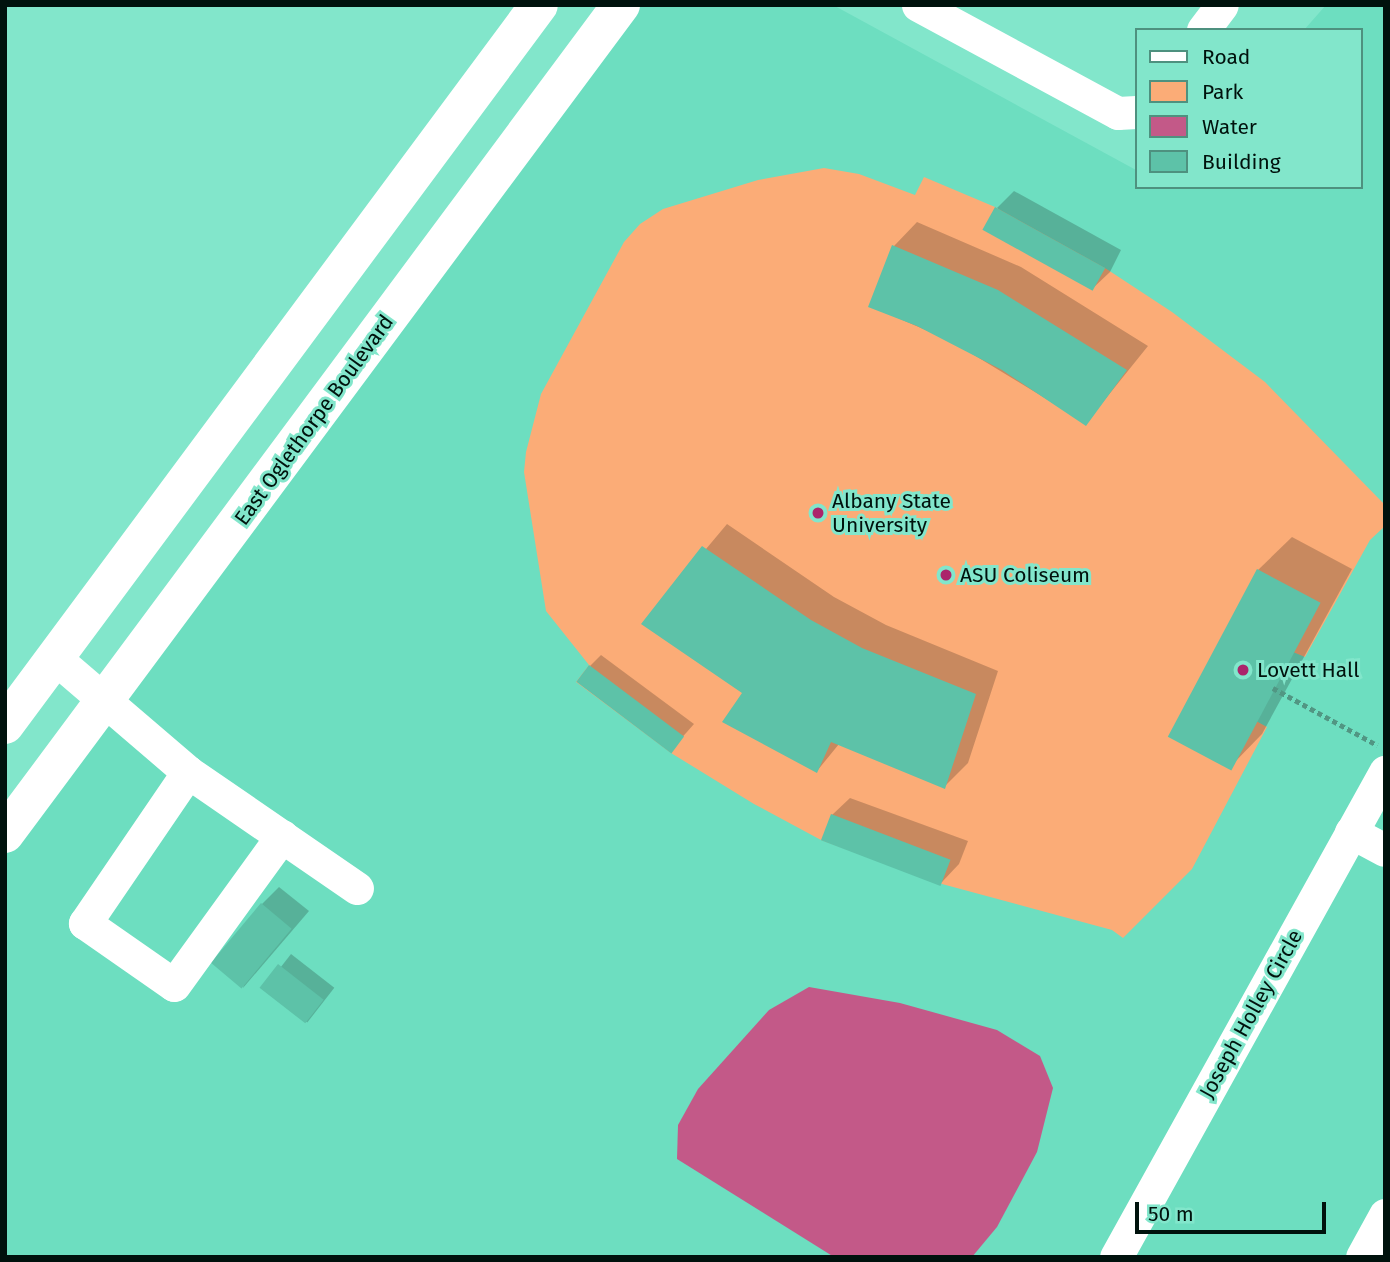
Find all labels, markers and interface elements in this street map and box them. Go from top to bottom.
legend [1134,28,1362,189]
text: Road [1202,44,1250,70]
text: Park [1202,79,1243,105]
text: Water [1202,114,1257,140]
text: Building [1202,149,1281,175]
street label: East Oglethorpe Boulevard [229,310,399,530]
place label: Albany State University [832,488,951,538]
marker: Albany State University [810,505,826,521]
place label: ASU Coliseum [960,562,1090,588]
marker: ASU Coliseum [938,567,954,583]
place label: Lovett Hall [1257,657,1359,683]
marker: Lovett Hall [1235,662,1251,678]
street label: Joseph Holley Circle [1194,925,1308,1103]
scale bar [1138,1188,1329,1232]
text: 50 m [1148,1201,1194,1227]

